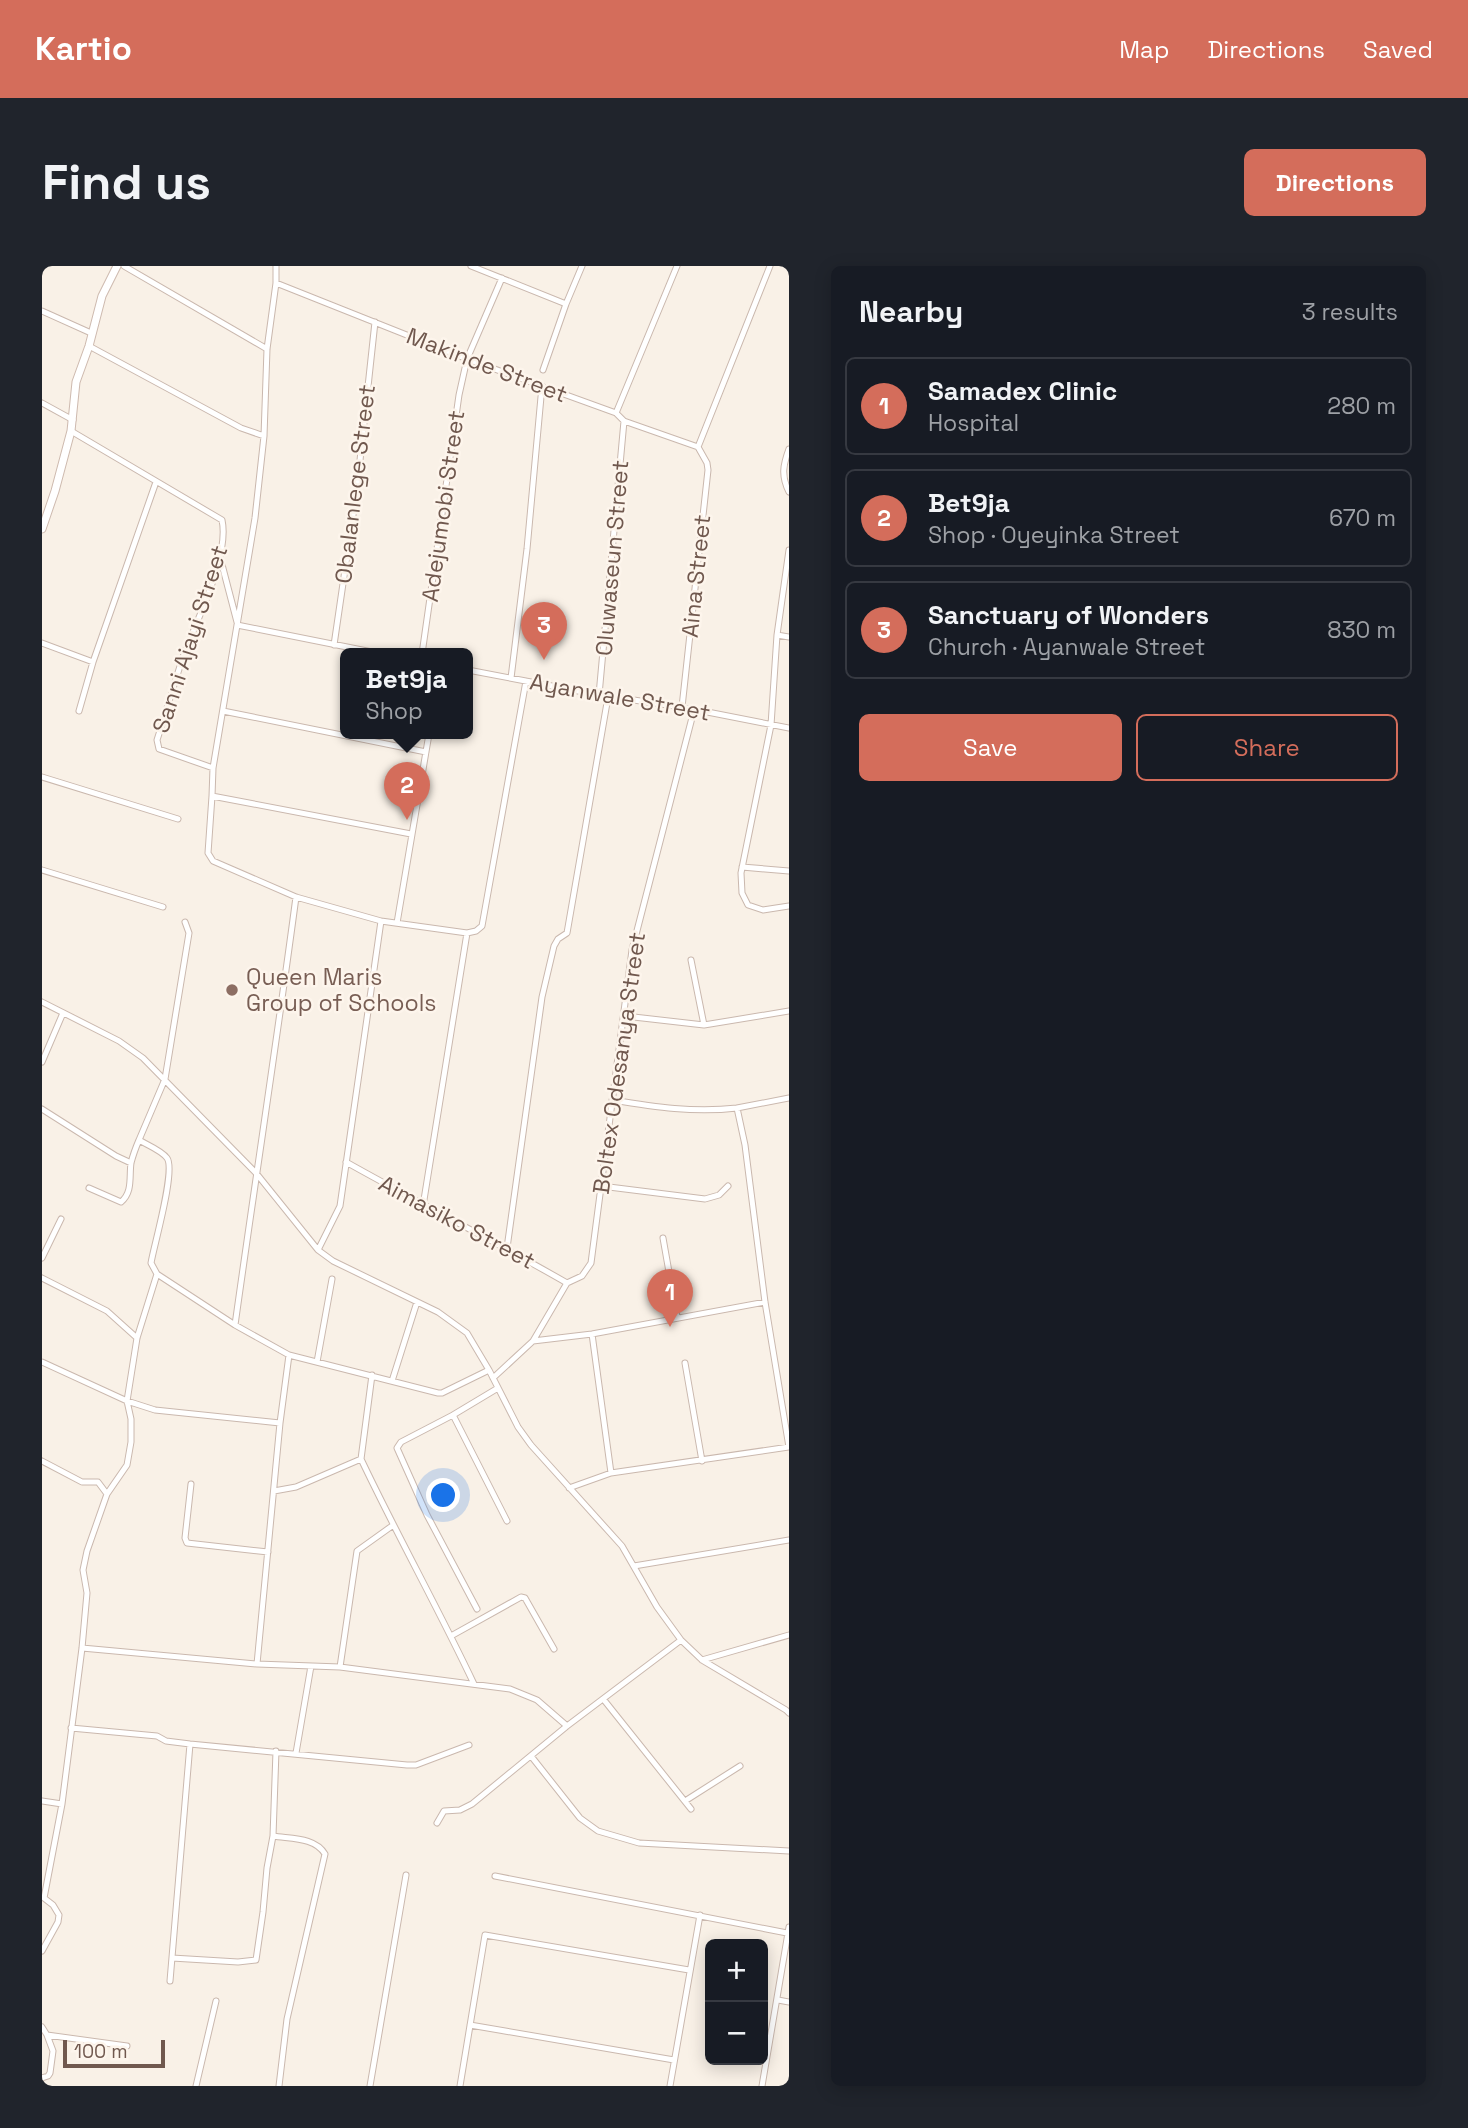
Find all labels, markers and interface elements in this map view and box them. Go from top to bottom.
text: Kartio [35,28,132,70]
text: Map [1119,34,1169,65]
text: Directions [1207,34,1325,65]
text: Saved [1363,34,1433,65]
button: Directions [1244,149,1426,216]
text: Find us [42,151,211,213]
text: Nearby [859,292,963,331]
text: 3 results [1302,297,1398,327]
street label: Makinde Street [402,321,572,409]
text: Samadex Clinic [928,374,1117,408]
street label: Obalanlege Street [328,383,382,585]
text: 1 [879,391,889,421]
text: 280 m [1327,391,1396,421]
street label: Adejumobi Street [415,408,471,604]
text: Hospital [928,408,1019,438]
street label: Oluwaseun Street [588,459,636,657]
text: Bet9ja [928,486,1010,520]
text: 2 [877,503,891,533]
text: 670 m [1329,503,1396,533]
street label: Aina Street [675,513,717,639]
text: Shop · Oyeyinka Street [928,520,1180,550]
street label: Sanni Ajayi Street [145,541,235,737]
text: Sanctuary of Wonders [928,598,1209,632]
pin: 3 [521,602,567,660]
text: 3 [877,615,891,645]
text: 830 m [1327,615,1396,645]
text: Church · Ayanwale Street [928,632,1205,662]
popup [340,648,473,739]
text: Bet9ja [366,662,447,696]
street label: Ayanwale Street [527,666,713,728]
text: Shop [366,696,423,726]
button: Save [859,714,1122,781]
button: Share [1136,714,1398,781]
pin: 2 [384,762,430,820]
street label: Boltex Odesanya Street [586,930,652,1196]
place label: Queen Maris Group of Schools [246,962,436,1018]
marker: Queen Maris Group of Schools [224,982,240,998]
street label: Aimasiko Street [374,1168,540,1276]
pin: 1 [647,1269,693,1327]
your location [426,1478,460,1512]
map controls [705,1939,768,2065]
button: + [705,1939,768,2002]
button: − [705,2002,768,2065]
scale bar [63,2037,164,2069]
text: 100 m [74,2039,128,2064]

